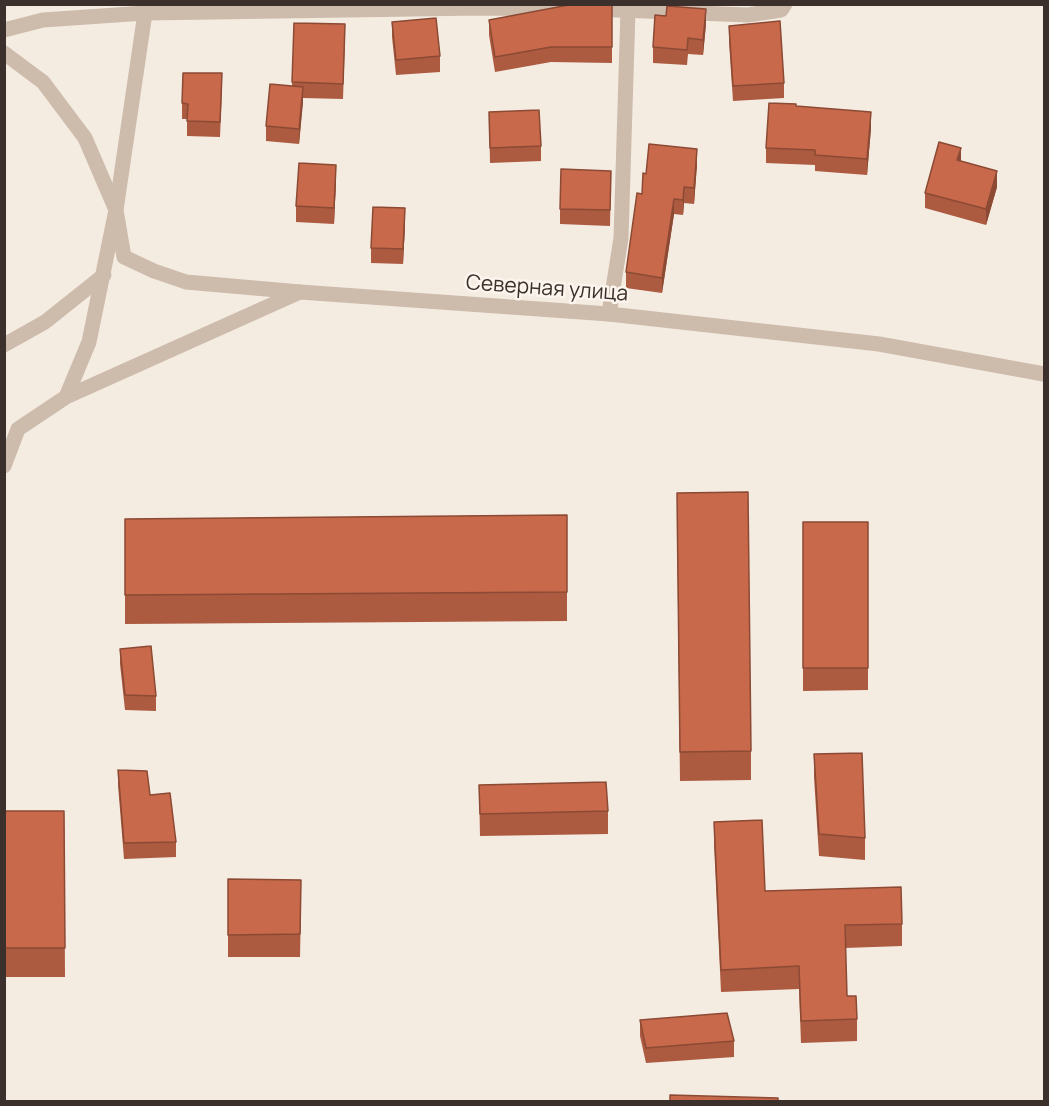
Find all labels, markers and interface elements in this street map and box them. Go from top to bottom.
street label: Северная улица [465,271,629,307]

